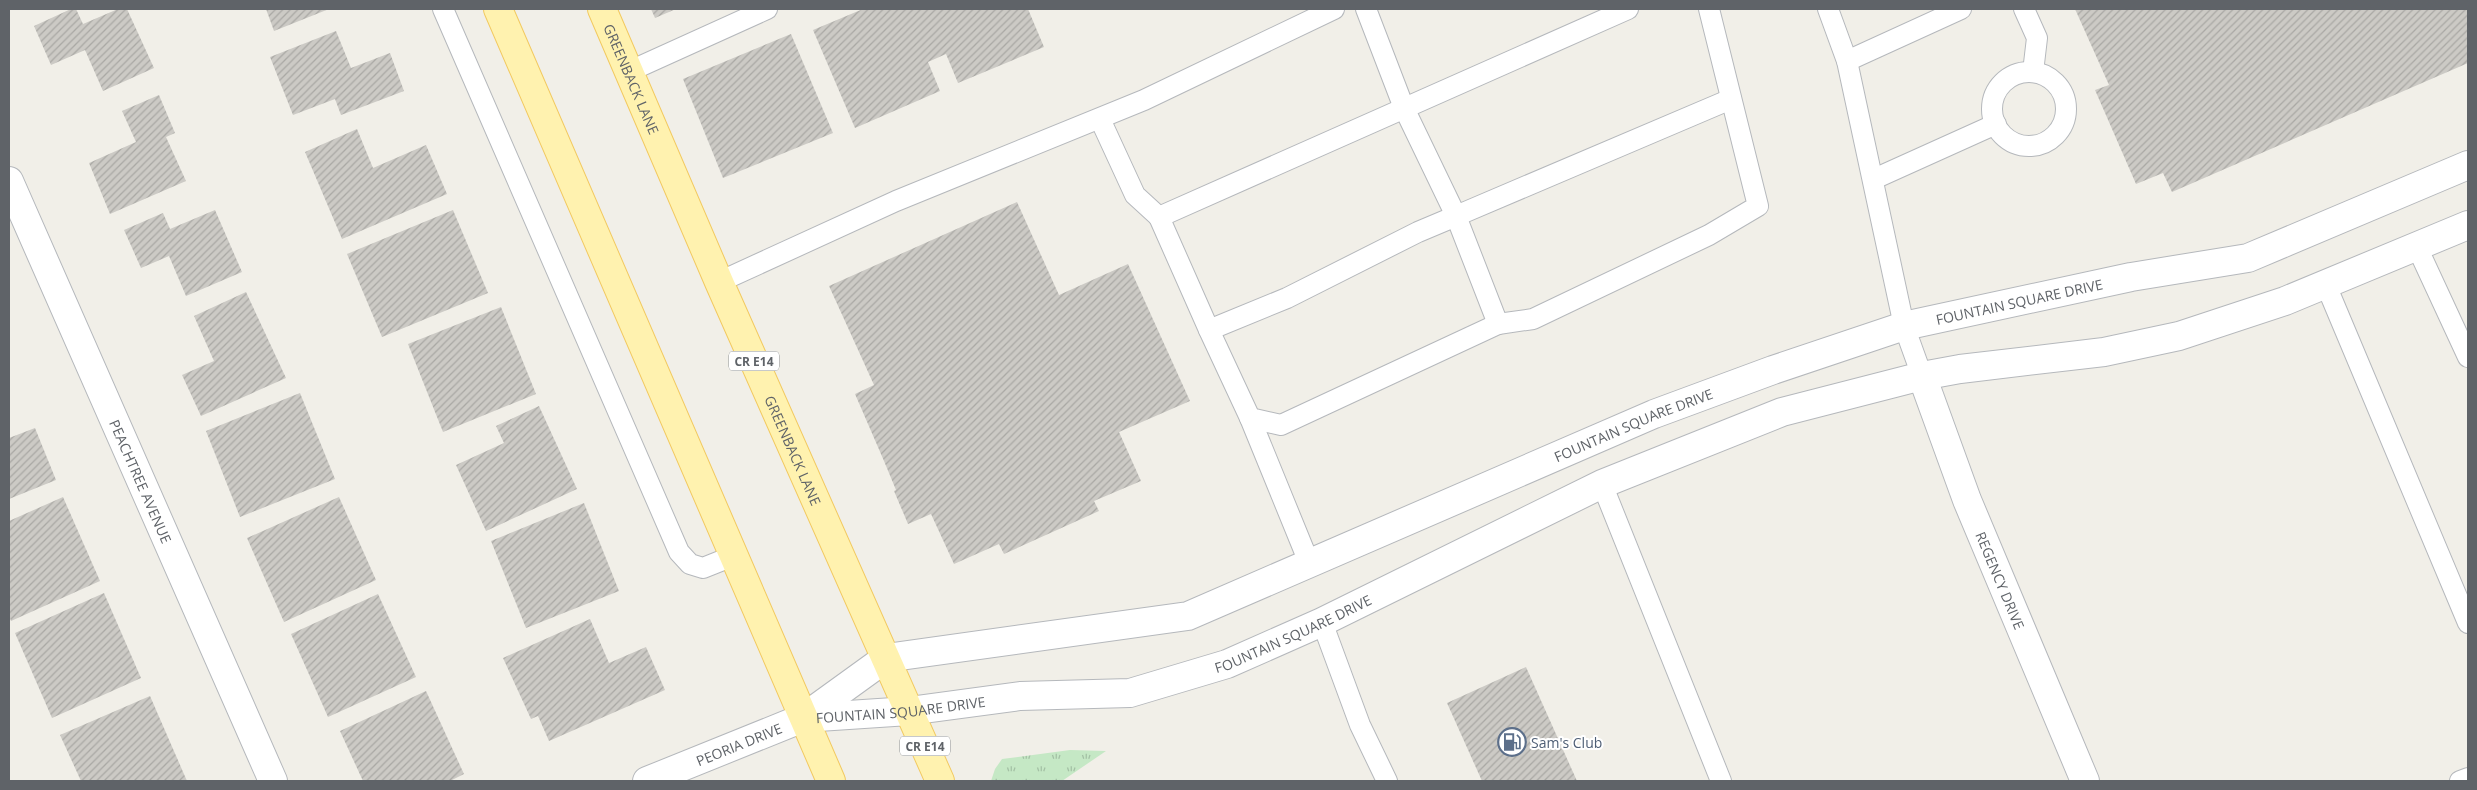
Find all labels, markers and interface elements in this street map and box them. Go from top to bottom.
street label: GREENBACK LANE [600,21,664,137]
street label: FOUNTAIN SQUARE DRIVE [1934,274,2104,328]
road number: CR E14 [729,352,779,371]
street label: FOUNTAIN SQUARE DRIVE [1551,384,1715,466]
street label: GREENBACK LANE [761,392,826,508]
street label: PEACHTREE AVENUE [106,416,177,546]
street label: REGENCY DRIVE [1972,529,2030,632]
street label: FOUNTAIN SQUARE DRIVE [1212,590,1374,677]
street label: FOUNTAIN SQUARE DRIVE [815,691,986,727]
street label: PEORIA DRIVE [693,718,785,770]
fuel station icon: Sam's Club [1497,727,1527,757]
place label: Sam's Club [1531,733,1602,752]
road number: CR E14 [900,736,950,756]

